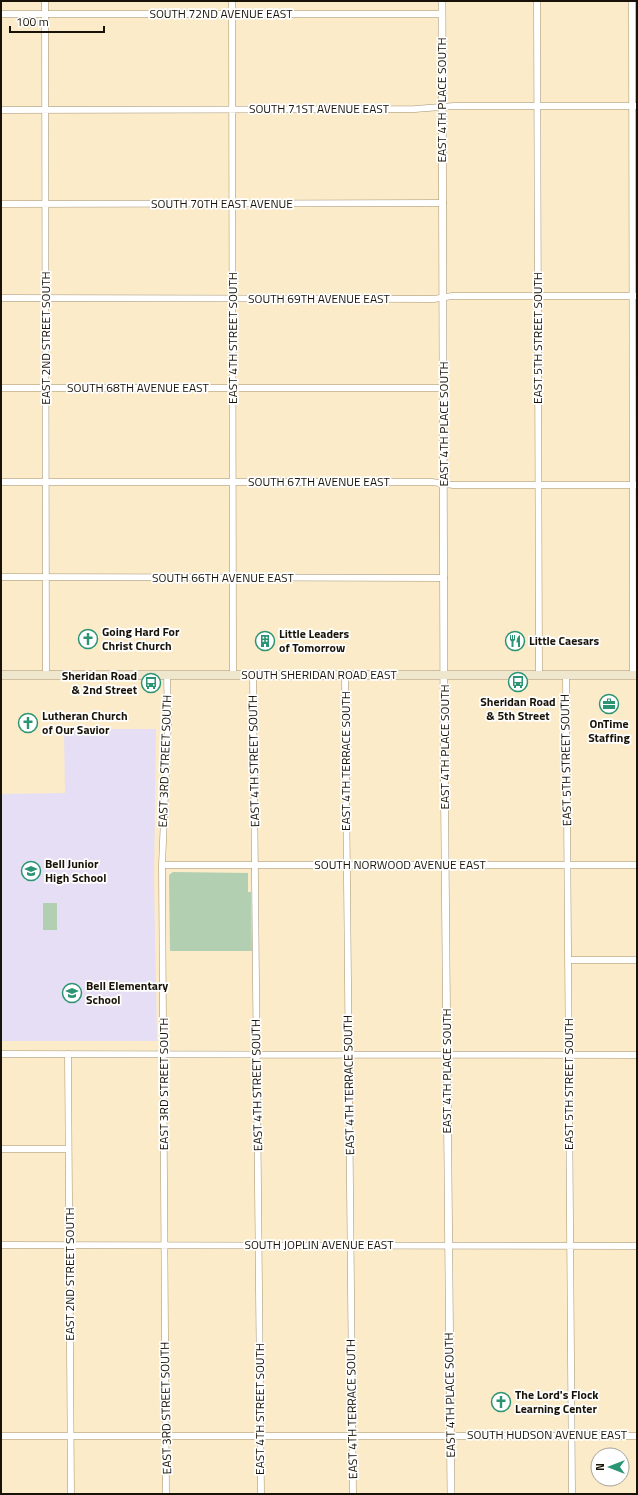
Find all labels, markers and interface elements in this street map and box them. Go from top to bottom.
street label: SOUTH 72ND AVENUE EAST [149,4,293,23]
scale bar [10,8,104,34]
text: 100 m [16,12,49,31]
street label: EAST 4TH PLACE SOUTH [432,37,451,163]
street label: SOUTH 71ST AVENUE EAST [249,99,390,118]
street label: SOUTH 70TH EAST AVENUE [151,194,293,213]
street label: EAST 2ND STREET SOUTH [36,271,55,405]
street label: EAST 4TH STREET SOUTH [223,272,242,404]
street label: EAST 5TH STREET SOUTH [528,272,547,404]
street label: SOUTH 69TH AVENUE EAST [248,289,391,308]
street label: EAST 4TH PLACE SOUTH [434,361,453,487]
street label: SOUTH 68TH AVENUE EAST [67,378,210,397]
street label: SOUTH 67TH AVENUE EAST [248,472,391,491]
street label: SOUTH 66TH AVENUE EAST [152,568,295,587]
place label: Going Hard For Christ Church [102,622,180,655]
place label: Little Leaders of Tomorrow [279,624,350,657]
church icon: Going Hard For Christ Church [77,628,99,650]
building icon: Little Leaders of Tomorrow [254,630,276,652]
restaurant icon: Little Caesars [504,630,526,652]
place label: Little Caesars [529,631,600,650]
street label: SOUTH SHERIDAN ROAD EAST [241,665,397,684]
place label: Sheridan Road & 2nd Street [62,666,138,699]
bus stop icon: Sheridan Road & 5th Street [507,671,529,693]
bus stop icon: Sheridan Road & 2nd Street [140,672,162,694]
street label: EAST 4TH PLACE SOUTH [435,684,454,810]
street label: EAST 4TH TERRACE SOUTH [336,691,355,831]
place label: Sheridan Road & 5th Street [480,692,556,725]
office icon: OnTime Staffing [598,693,620,715]
street label: EAST 3RD STREET SOUTH [153,694,176,828]
street label: EAST 5TH STREET SOUTH [555,694,576,826]
street label: EAST 4TH STREET SOUTH [243,695,264,827]
place label: Lutheran Church of Our Savior [42,706,128,739]
church icon: Lutheran Church of Our Savior [17,712,39,734]
place label: OnTime Staffing [588,714,630,747]
place label: Bell Junior High School [45,854,106,887]
street label: SOUTH NORWOOD AVENUE EAST [314,855,486,874]
school or university icon: Bell Junior High School [20,860,42,882]
place label: Bell Elementary School [86,976,168,1009]
school or university icon: Bell Elementary School [61,982,83,1004]
street label: EAST 4TH PLACE SOUTH [437,1008,456,1134]
street label: EAST 4TH TERRACE SOUTH [338,1015,359,1155]
street label: EAST 3RD STREET SOUTH [154,1018,173,1150]
street label: EAST 5TH STREET SOUTH [559,1018,578,1150]
street label: EAST 4TH STREET SOUTH [246,1019,267,1151]
street label: EAST 2ND STREET SOUTH [60,1207,79,1341]
street label: SOUTH JOPLIN AVENUE EAST [244,1235,394,1254]
street label: EAST 4TH PLACE SOUTH [439,1332,460,1458]
street label: EAST 4TH TERRACE SOUTH [341,1339,362,1479]
street label: EAST 3RD STREET SOUTH [155,1342,176,1474]
street label: EAST 4TH STREET SOUTH [250,1343,269,1475]
place label: The Lord's Flock Learning Center [515,1385,599,1418]
church icon: The Lord's Flock Learning Center [490,1391,512,1413]
street label: SOUTH HUDSON AVENUE EAST [467,1425,628,1444]
north arrow [590,1447,630,1487]
text: N [592,1463,608,1471]

